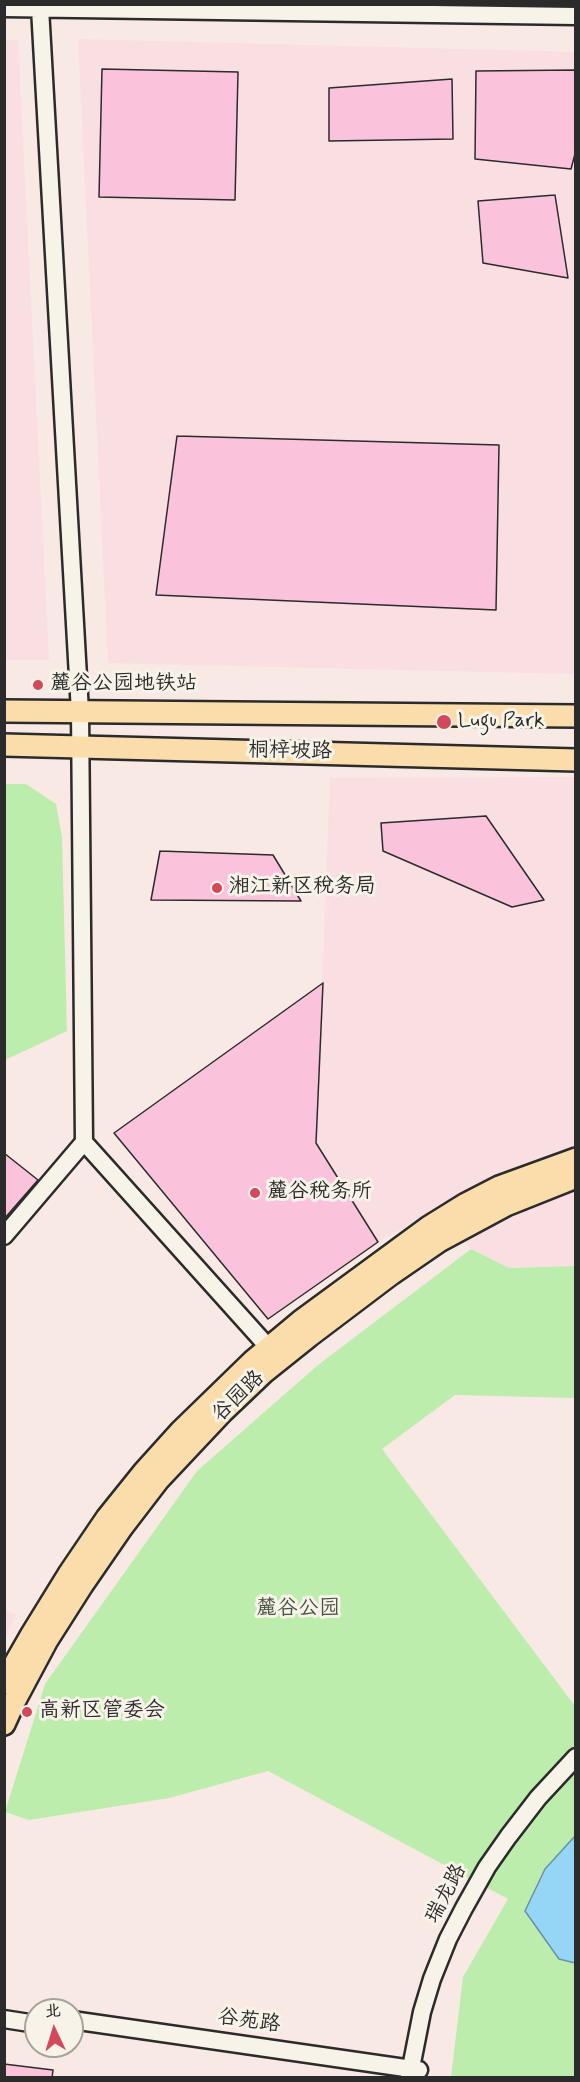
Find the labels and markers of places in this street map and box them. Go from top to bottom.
place label: 麓谷公园地铁站 [50,672,197,698]
marker: 麓谷公园地铁站 [31,678,45,692]
place label: Lugu Park [458,709,544,735]
marker: Lugu Park [435,713,453,731]
place label: 湘江新区税务局 [229,875,376,901]
marker: 湘江新区税务局 [210,881,224,895]
place label: 麓谷税务所 [267,1180,372,1206]
marker: 麓谷税务所 [248,1186,262,1200]
place label: 高新区管委会 [39,1699,165,1725]
marker: 高新区管委会 [20,1705,34,1719]

